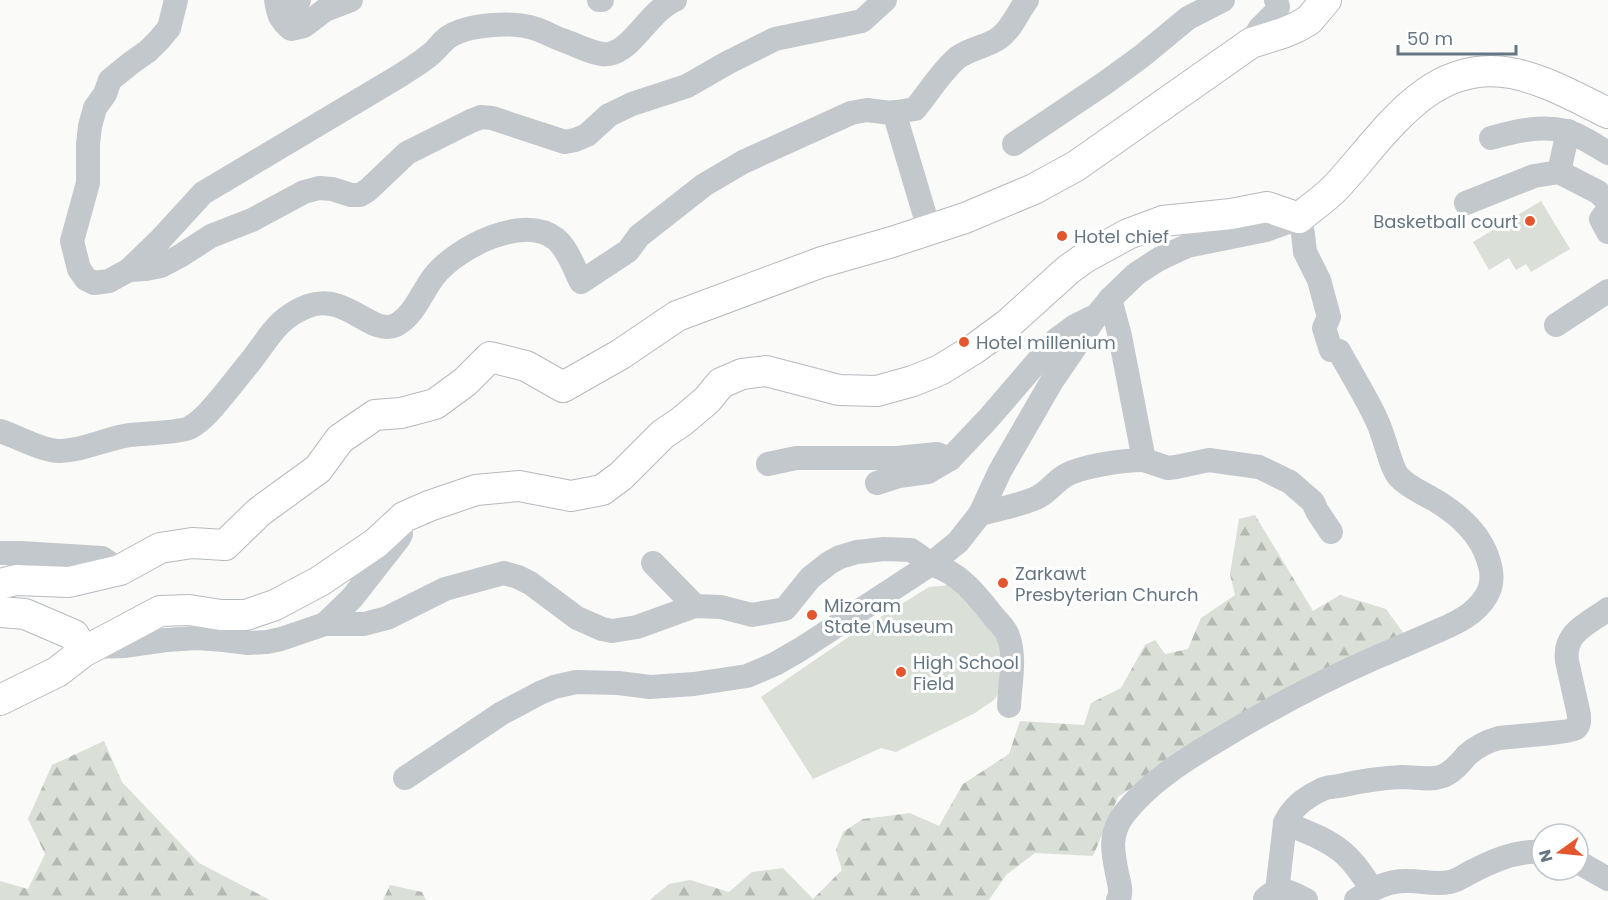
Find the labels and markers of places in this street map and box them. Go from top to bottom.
place label: Basketball court [1373,209,1518,234]
marker: Basketball court [1523,214,1537,228]
place label: Hotel chief [1074,224,1169,249]
marker: Hotel chief [1055,229,1069,243]
place label: Hotel millenium [976,330,1116,355]
marker: Hotel millenium [957,335,971,349]
place label: Zarkawt Presbyterian Church [1015,561,1198,607]
marker: Zarkawt Presbyterian Church [996,576,1010,590]
place label: Mizoram State Museum [824,593,953,639]
marker: Mizoram State Museum [805,608,819,622]
place label: High School Field [913,650,1019,696]
marker: High School Field [894,665,908,679]

